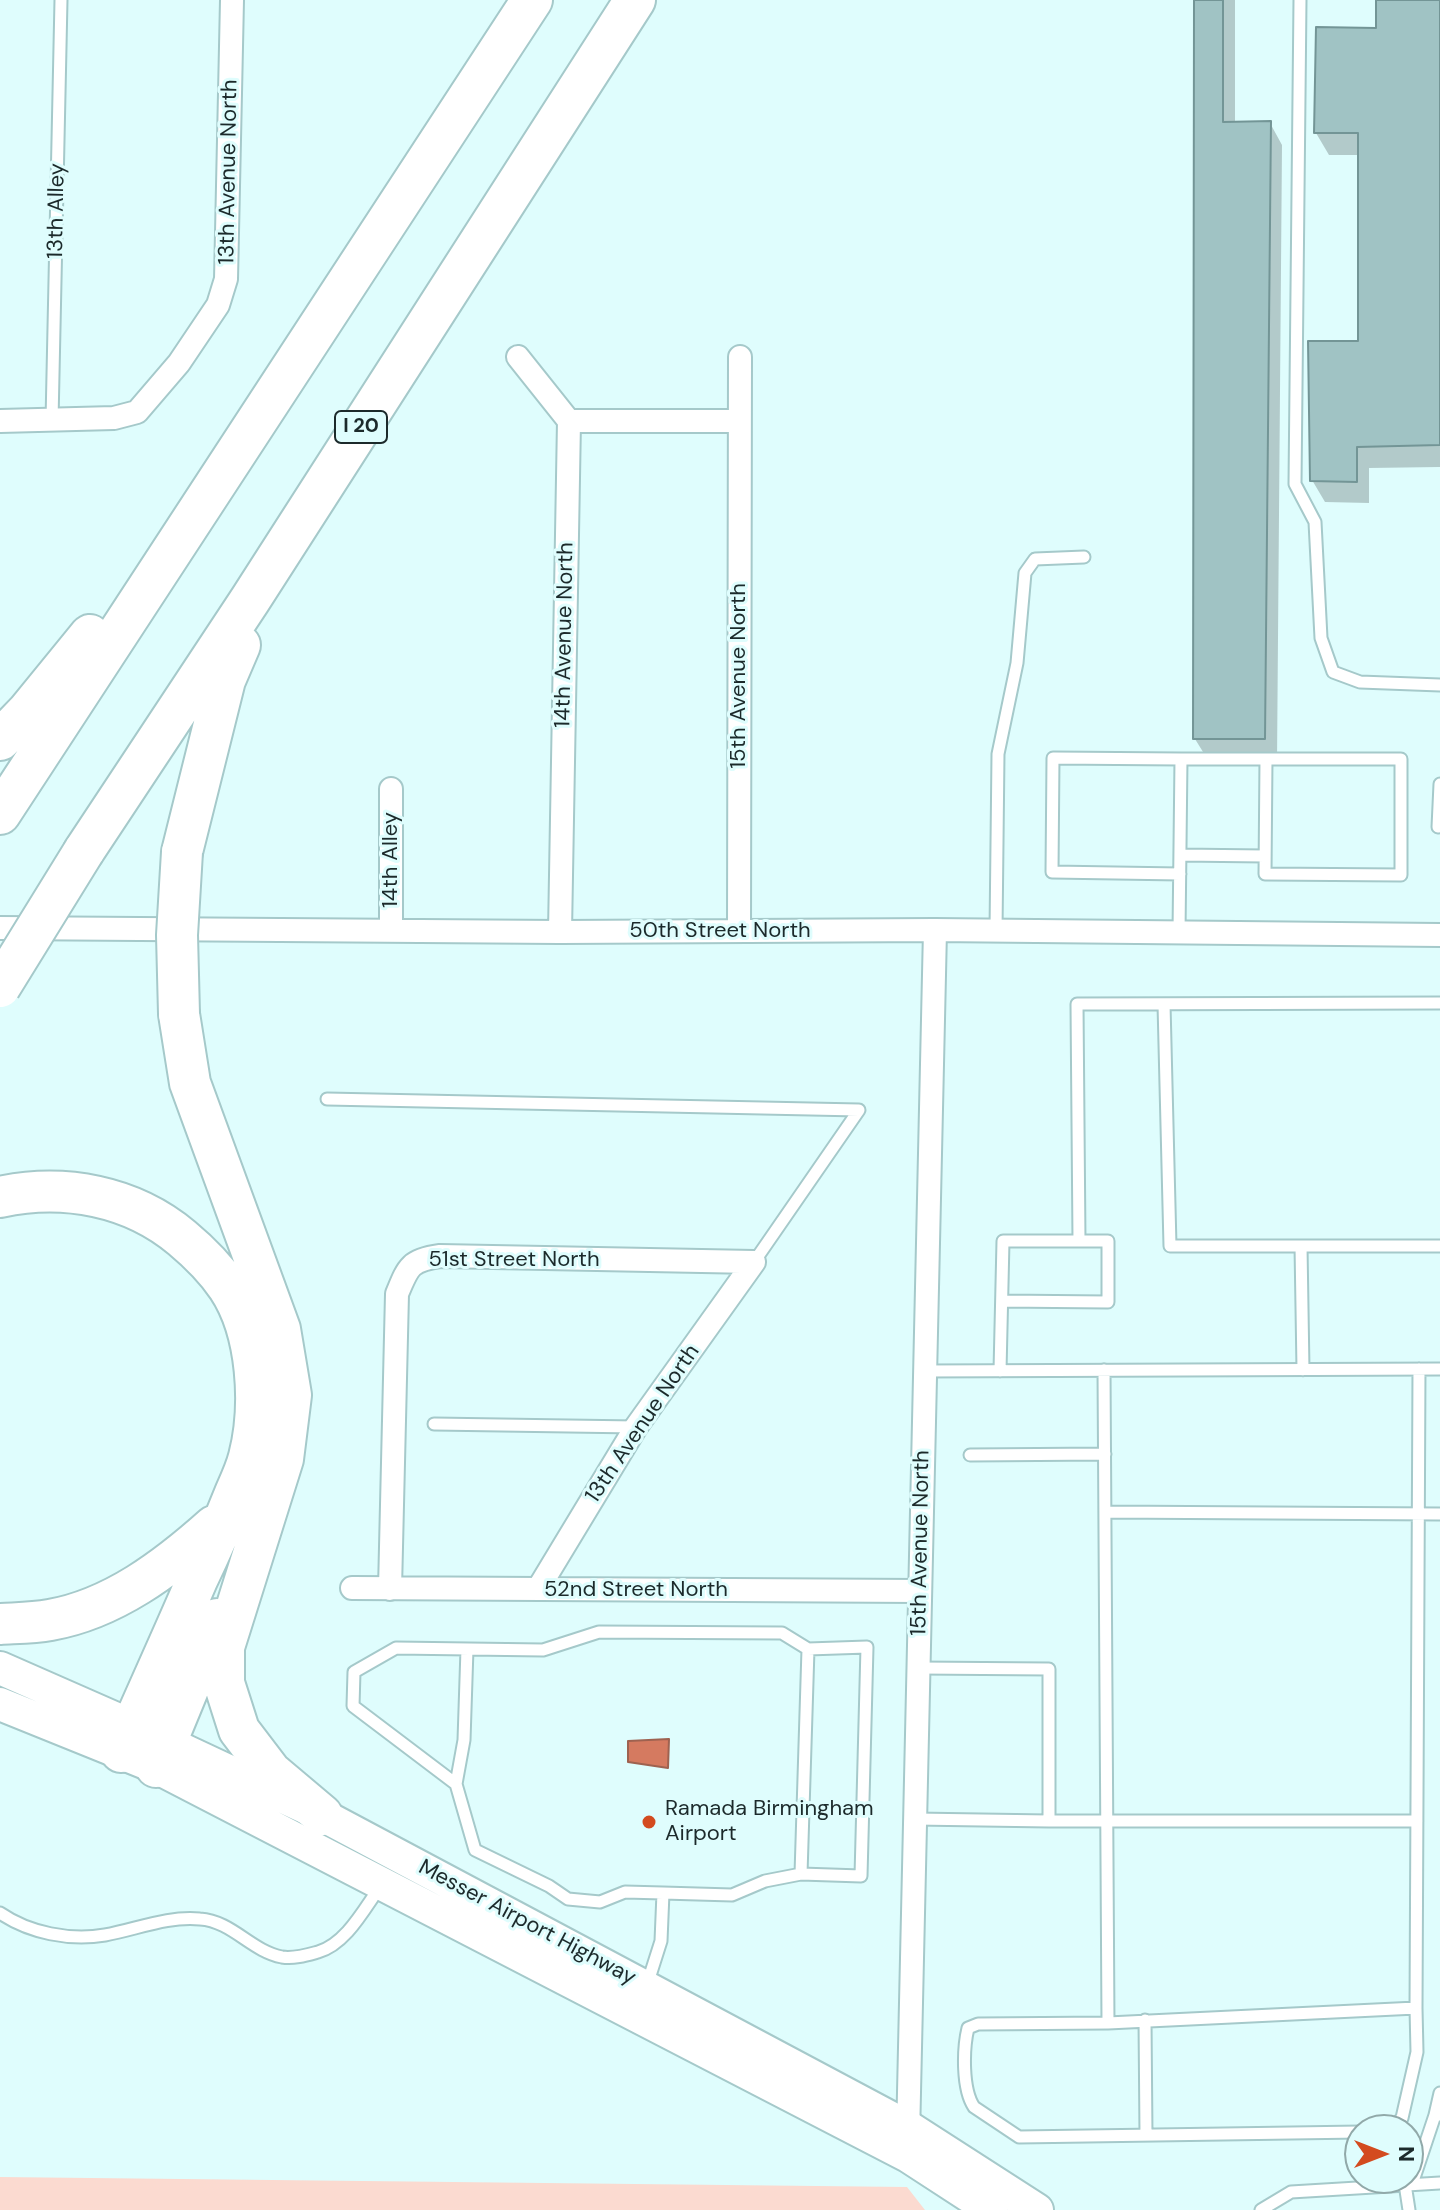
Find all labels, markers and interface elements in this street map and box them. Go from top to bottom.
street label: 13th Avenue North [214,79,244,265]
street label: 13th Alley [43,163,71,259]
road number: I 20 [335,411,387,443]
street label: 14th Avenue North [550,542,580,728]
street label: 15th Avenue North [726,583,752,769]
street label: 14th Alley [378,812,404,908]
street label: 50th Street North [629,918,811,944]
street label: 51st Street North [428,1247,600,1273]
street label: 13th Avenue North [580,1340,706,1508]
street label: 15th Avenue North [906,1450,936,1636]
street label: 52nd Street North [544,1577,728,1603]
place label: Ramada Birmingham Airport [665,1796,874,1848]
marker: Ramada Birmingham Airport [640,1813,658,1831]
street label: Messer Airport Highway [414,1854,640,1992]
north arrow [1344,2114,1424,2194]
text: N [1392,2146,1421,2162]

